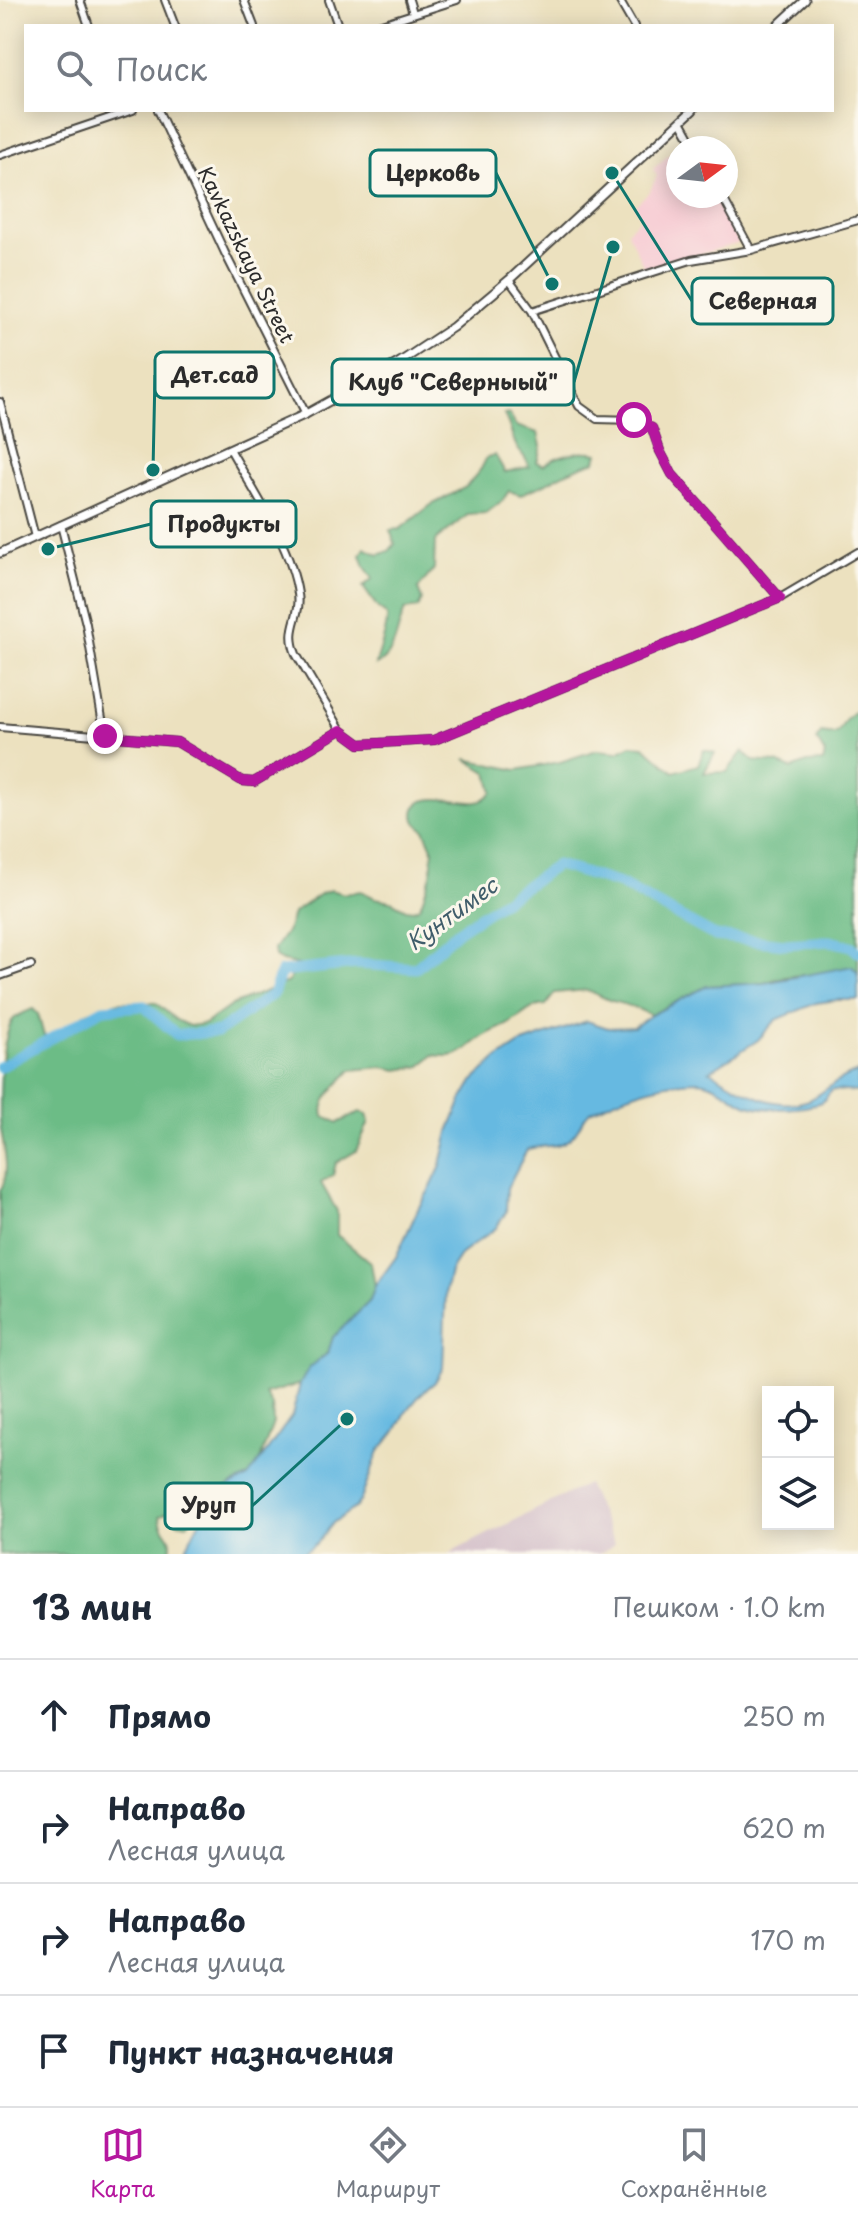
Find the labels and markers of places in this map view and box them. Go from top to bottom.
callout: Церковь [370,150,496,196]
callout: Северная [692,278,833,324]
callout: Дет.сад [155,352,274,398]
callout: Клуб "Северныый" [332,359,574,405]
callout: Продукты [151,501,296,547]
callout: Уруп [165,1483,252,1529]

